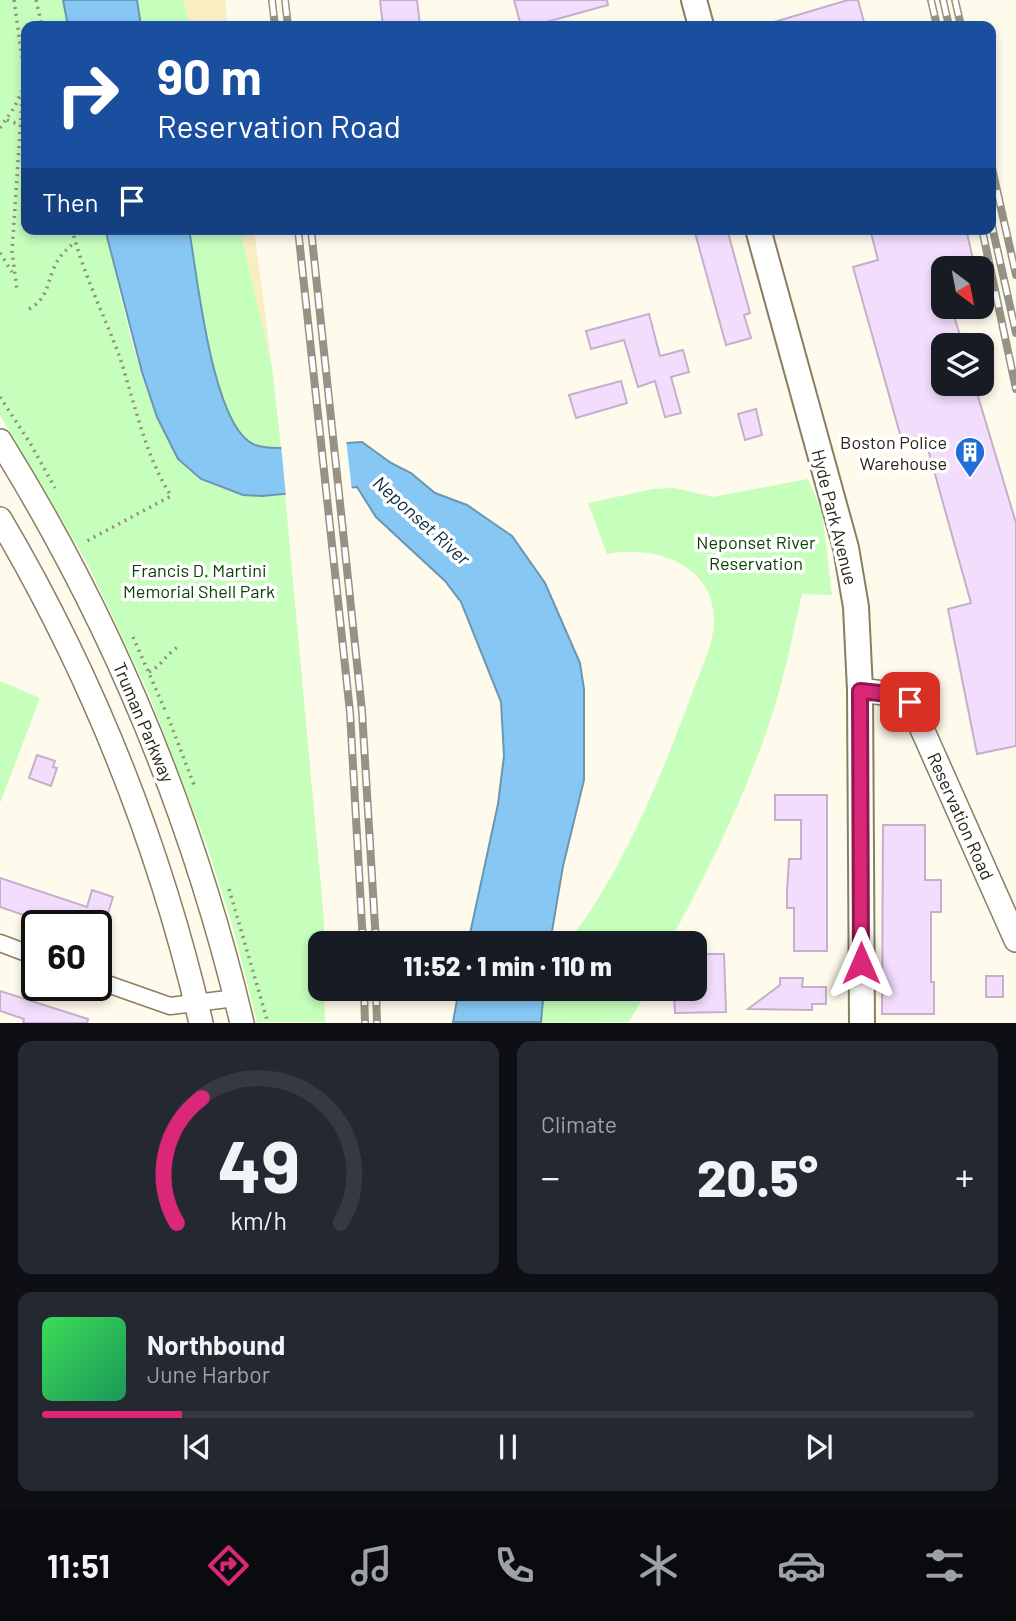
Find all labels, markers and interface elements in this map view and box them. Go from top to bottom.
text: 90 m [157,46,262,105]
icon: right [42,49,133,140]
text: Reservation Road [157,106,401,144]
icon: arrive [113,182,151,220]
text: Then [42,186,99,217]
north arrow [931,256,994,318]
map controls [931,256,994,396]
button: layers [931,333,994,396]
place label: Boston Police Warehouse [840,431,947,474]
building icon: Boston Police Warehouse [953,435,987,479]
street label: Hyde Park Avenue [808,447,862,587]
water label: Neponset River [369,471,476,570]
park label: Neponset River Reservation [696,531,816,574]
park label: Francis D. Martini Memorial Shell Park [123,559,275,602]
street label: Truman Parkway [109,659,179,785]
pin [880,672,940,732]
icon: arrive [891,683,929,721]
street label: Reservation Road [923,749,999,883]
speed limit sign: 60 [21,910,112,1001]
position arrow [824,926,898,1000]
text: 11:52 · 1 min · 110 m [403,950,612,981]
text: Climate [541,1110,617,1138]
text: 49 [217,1121,300,1209]
text: 20.5° [697,1145,818,1207]
text: − [541,1153,560,1199]
text: + [955,1153,974,1199]
text: km/h [230,1205,287,1235]
text: Northbound [147,1329,285,1360]
text: June Harbor [147,1360,270,1388]
icon: previous [178,1428,216,1466]
icon: pause [489,1428,527,1466]
icon: next [800,1428,838,1466]
icon: directions [204,1541,253,1590]
icon: music [347,1541,396,1590]
icon: phone [490,1541,539,1590]
icon: climate [634,1541,683,1590]
icon: car [777,1541,826,1590]
icon: filters [920,1541,969,1590]
text: 11:51 [47,1546,110,1584]

